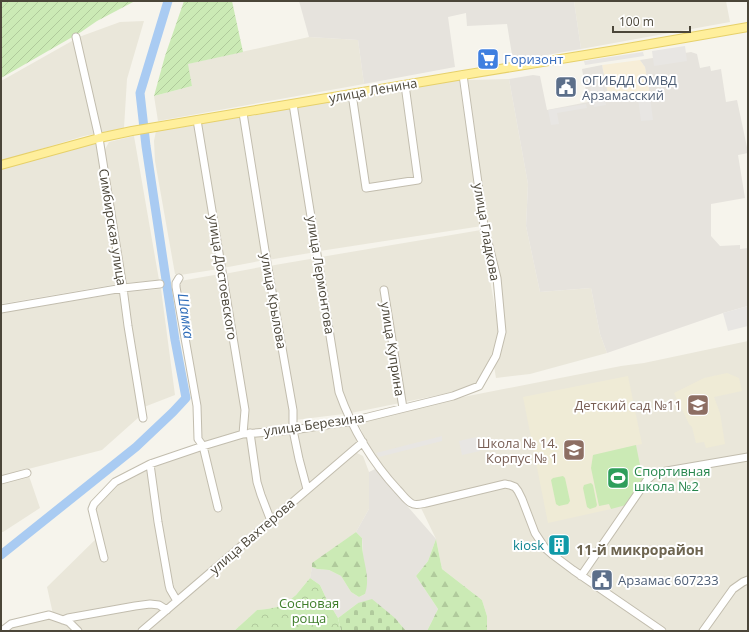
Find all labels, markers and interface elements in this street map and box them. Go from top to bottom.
scale bar [613,8,690,34]
text: 100 m [619,13,654,30]
supermarket icon: Горизонт [475,46,501,72]
place label: Горизонт [504,50,563,68]
place label: ОГИБДД ОМВД Арзамасский [582,71,677,104]
street label: улица Ленина [327,73,419,107]
public building icon: ОГИБДД ОМВД Арзамасский [553,74,579,100]
street label: Симбирская улица [95,167,131,287]
street label: улица Гладкова [470,182,504,282]
street label: улица Достоевского [204,213,242,341]
street label: улица Лермонтова [303,215,339,335]
street label: улица Крылова [257,252,291,350]
water label: Шамка [174,292,199,340]
street label: улица Куприна [377,301,409,397]
school or university icon: Детский сад №11 [685,392,711,418]
place label: Детский сад №11 [574,396,682,414]
street label: улица Березина [263,408,365,440]
place label: Школа № 14. Корпус № 1 [477,434,558,467]
school or university icon: Школа № 14. Корпус № 1 [561,437,587,463]
place label: Спортивная школа №2 [634,462,711,495]
sports icon: Спортивная школа №2 [605,465,631,491]
street label: улица Вахтерова [206,494,298,578]
building icon: kiosk [546,532,572,558]
place label: kiosk [513,536,544,554]
district label: 11-й микрорайон [576,540,704,559]
public building icon: Арзамас 607233 [589,567,615,593]
place label: Арзамас 607233 [618,571,719,589]
park label: Сосновая роща [279,594,339,627]

